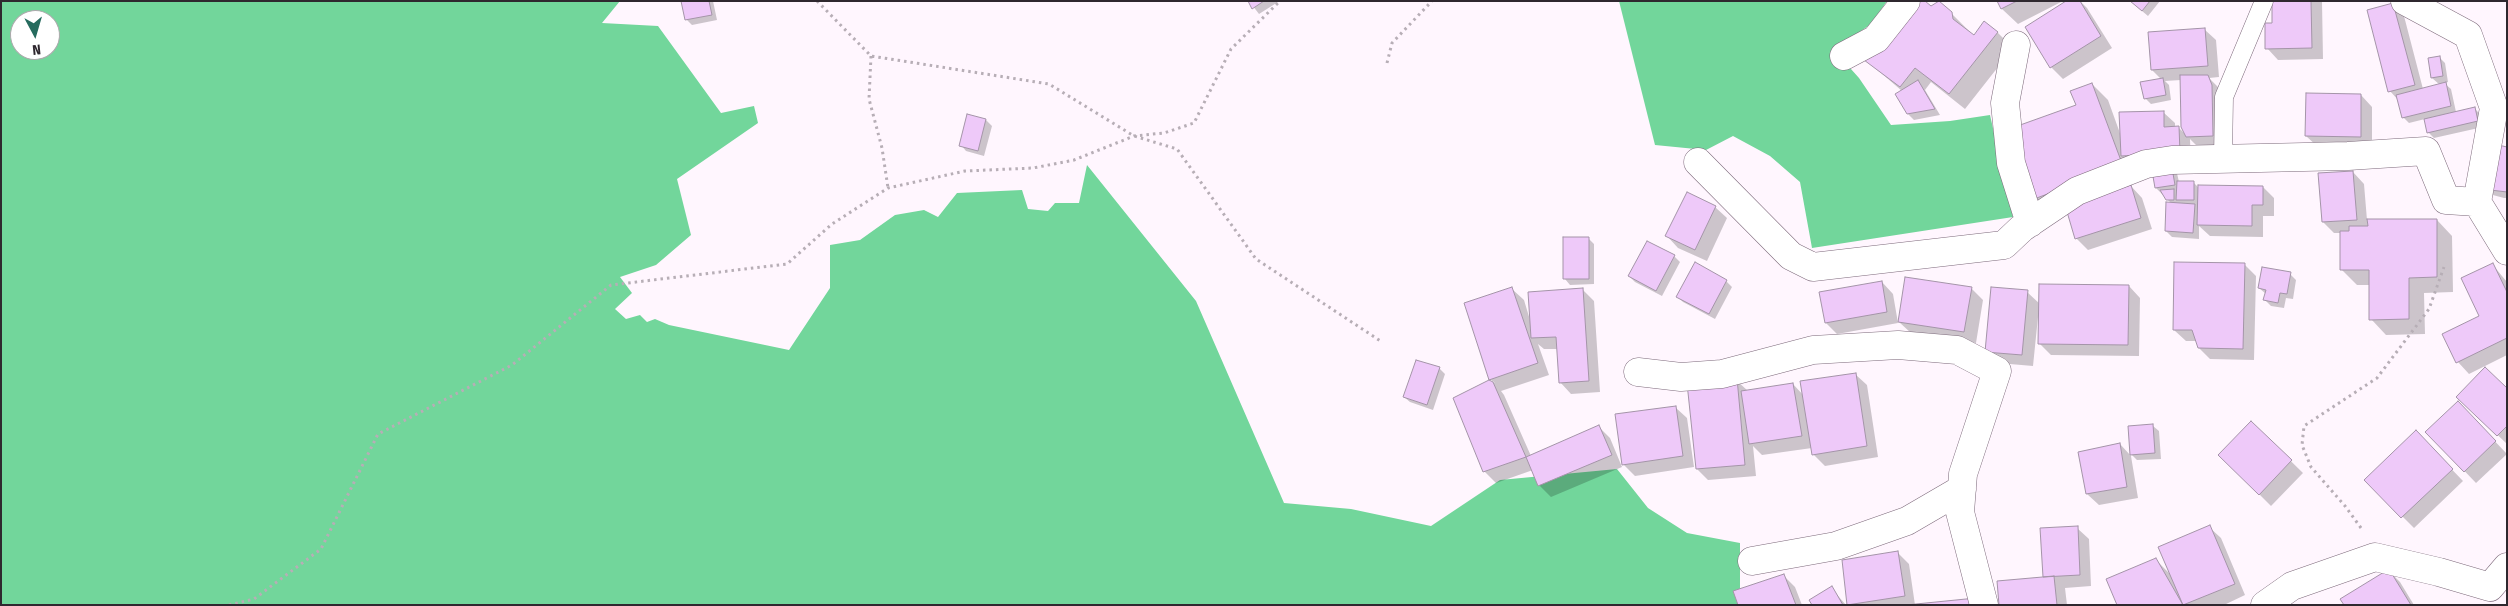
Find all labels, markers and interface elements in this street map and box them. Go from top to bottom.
north arrow [10,10,60,60]
text: N [31,41,42,58]

